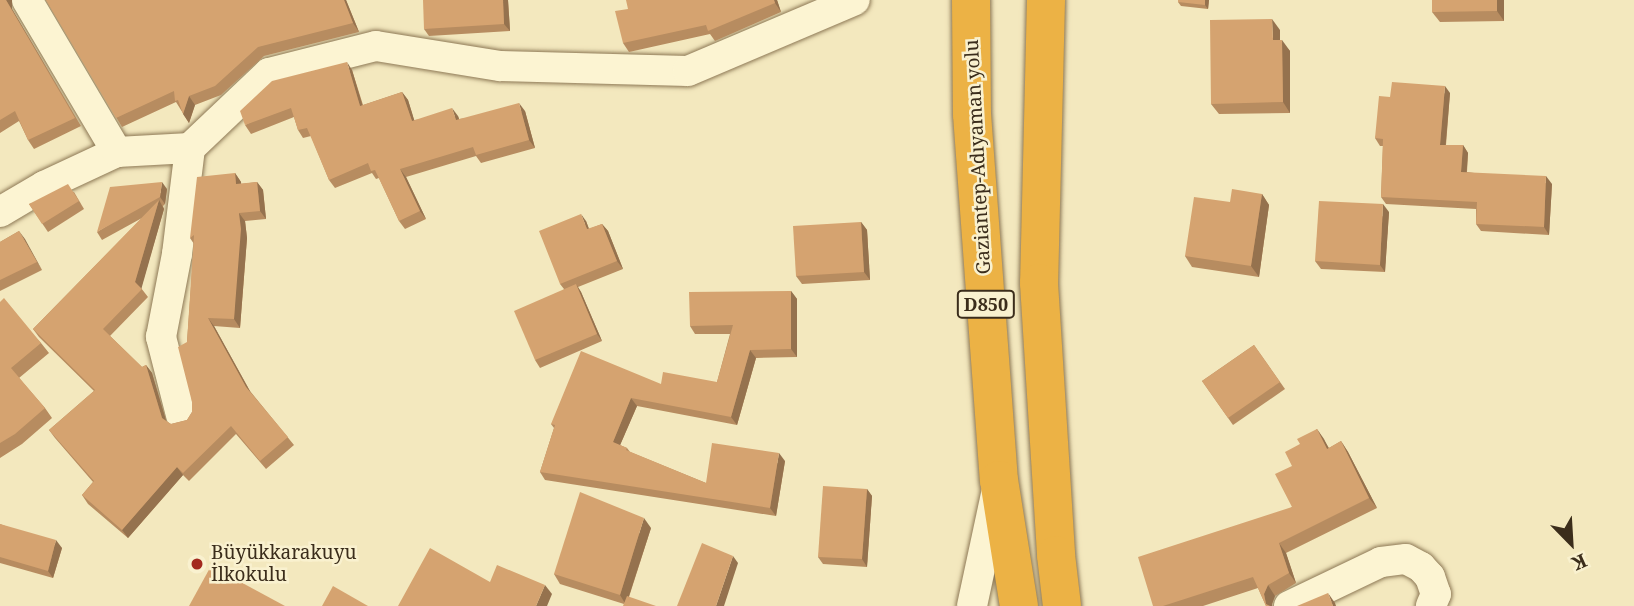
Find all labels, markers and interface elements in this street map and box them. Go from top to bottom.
street label: Gaziantep-Adıyaman yolu [960,39,996,275]
road number: D850 [956,290,1016,318]
north arrow [1536,508,1606,578]
place label: Büyükkarakuyu İlkokulu [211,542,356,586]
text: K [1568,547,1591,577]
marker: Büyükkarakuyu İlkokulu [189,556,205,572]

